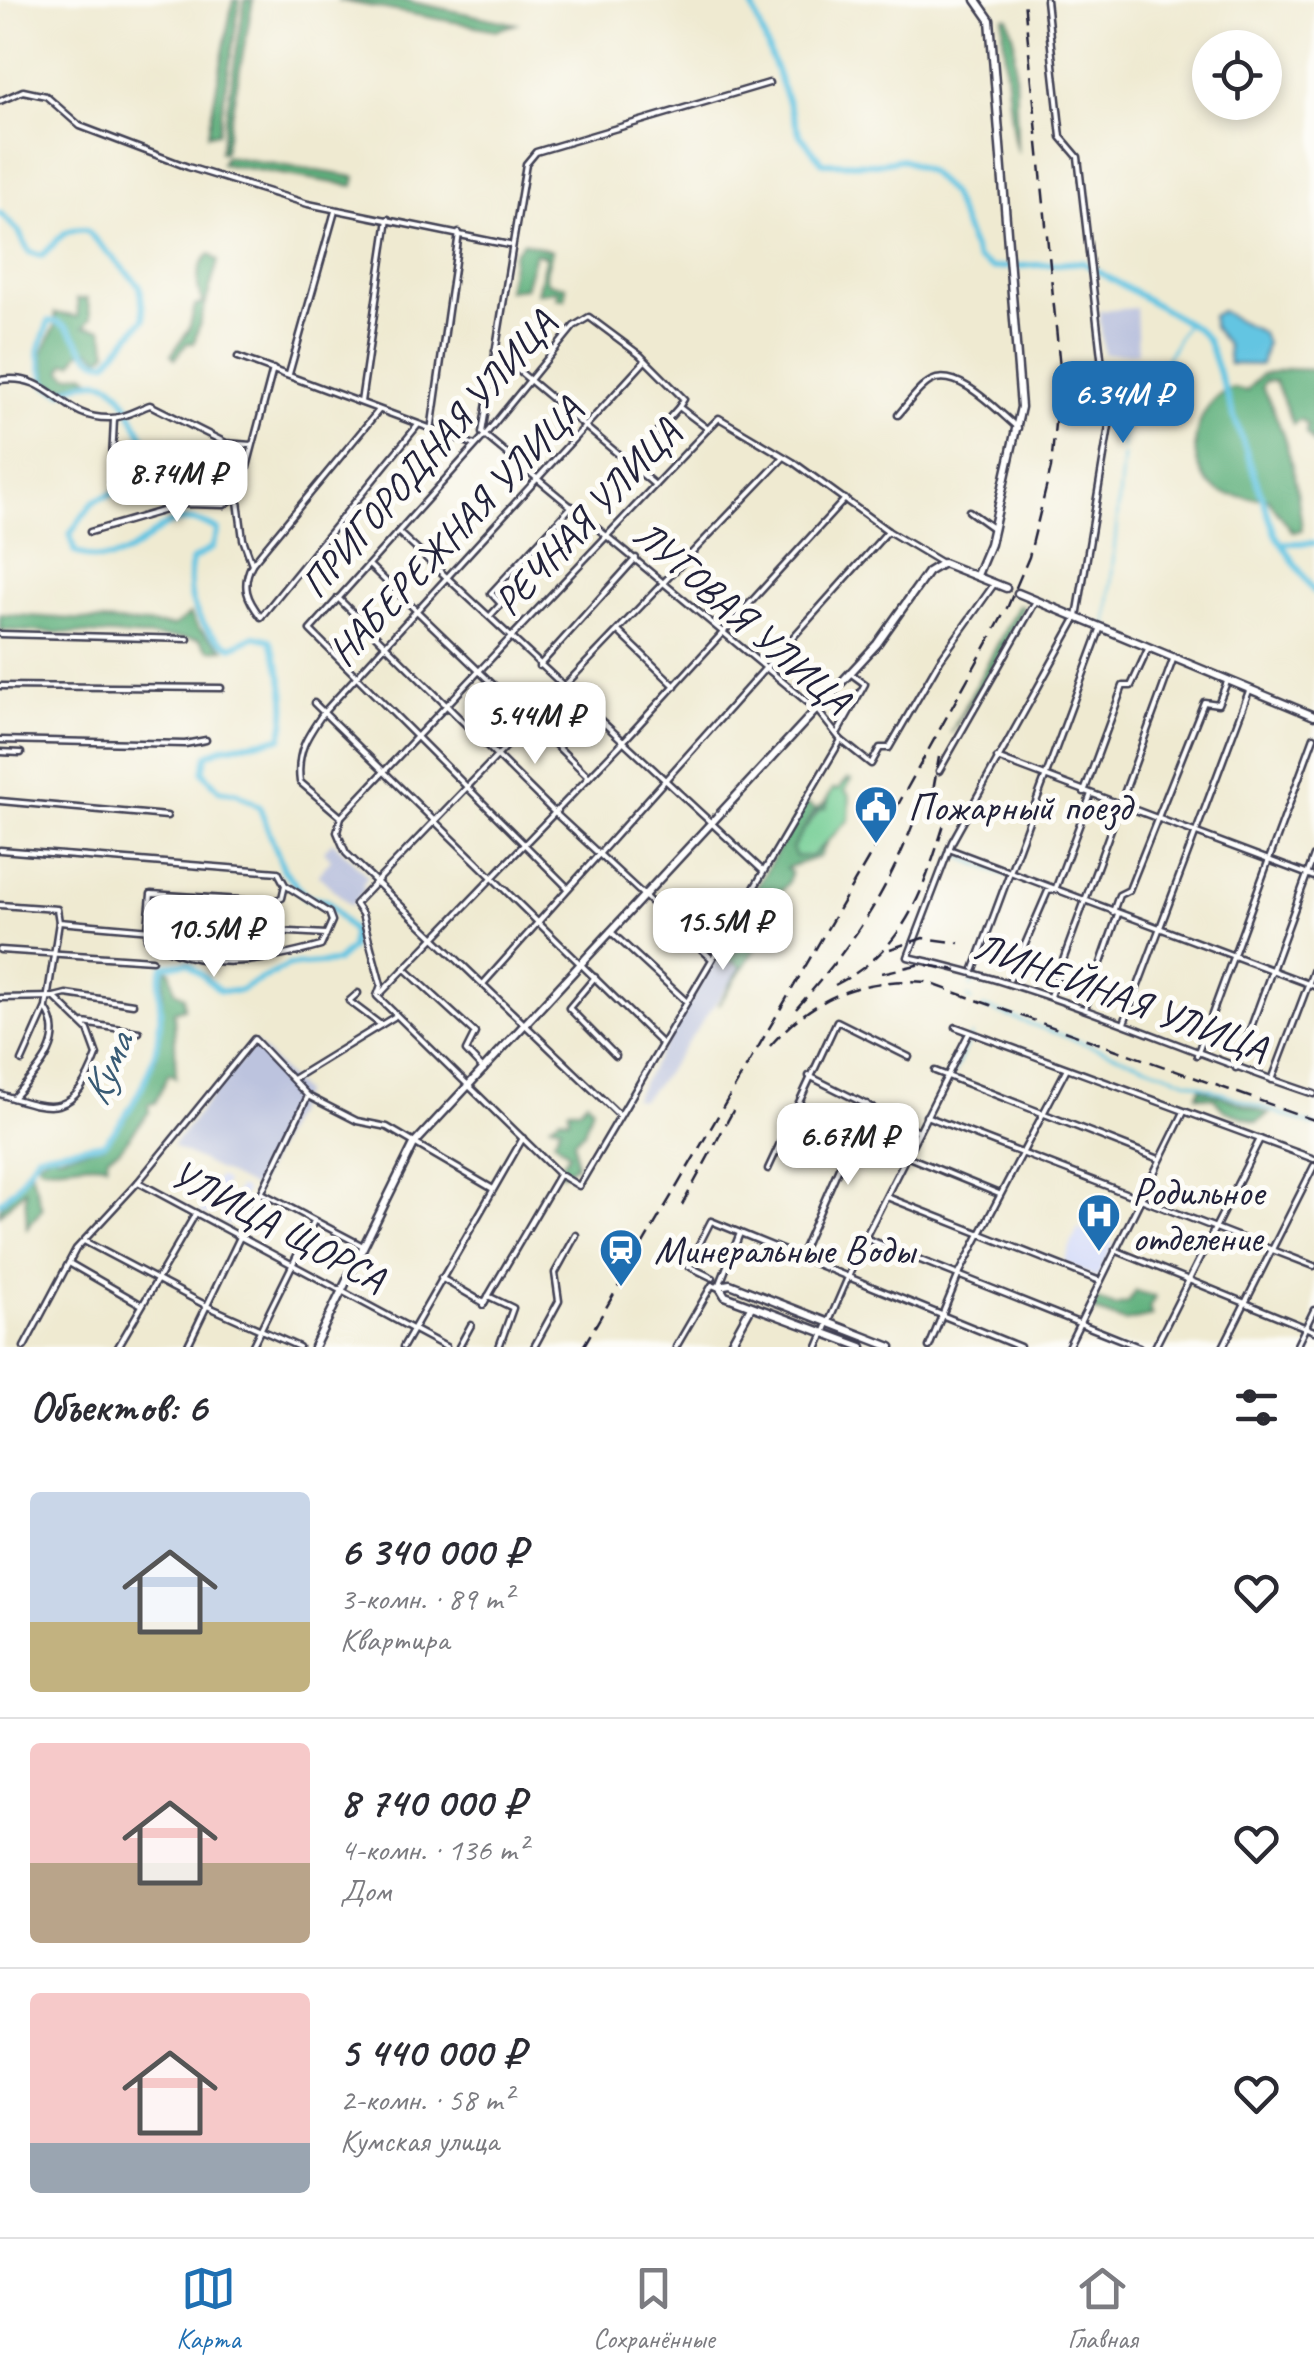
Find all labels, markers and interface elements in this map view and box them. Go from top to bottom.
map controls [1192,30,1282,120]
button: locate [1192,30,1282,120]
street label: ПРИГОРОДНАЯ УЛИЦА [289,299,567,608]
pin: 6.34M ₽ [1031,361,1215,446]
text: 6.34M ₽ [1074,373,1172,414]
street label: НАБЕРЕЖНАЯ УЛИЦА [317,385,593,676]
street label: РЕЧНАЯ УЛИЦА [483,407,692,626]
pin: 8.74M ₽ [85,440,269,525]
text: 8.74M ₽ [128,452,226,493]
street label: ЛУГОВАЯ УЛИЦА [624,509,862,726]
pin: 5.44M ₽ [443,682,627,767]
text: 5.44M ₽ [487,694,583,735]
place label: Пожарный поезд [908,782,1135,832]
public building icon: Пожарный поезд [853,784,899,845]
pin: 15.5M ₽ [631,888,815,973]
pin: 10.5M ₽ [122,895,306,980]
text: 15.5M ₽ [675,900,771,941]
text: 10.5M ₽ [166,907,262,948]
street label: ЛИНЕЙНАЯ УЛИЦА [968,921,1275,1073]
water label: Кума [68,1021,147,1113]
pin: 6.67M ₽ [756,1103,940,1188]
text: 6.67M ₽ [799,1115,897,1156]
street label: УЛИЦА ЩОРСА [162,1149,395,1304]
place label: Родильное отделение [1132,1167,1267,1263]
hospital icon: Родильное отделение [1076,1192,1122,1253]
place label: Минеральные Воды [654,1225,917,1275]
station icon: Минеральные Воды [598,1227,644,1288]
icon: filters [1229,1380,1284,1435]
text: Объектов: 6 [30,1381,207,1434]
text: 6 340 000 ₽ [340,1525,525,1578]
icon: home [110,1532,230,1652]
icon: heart [1229,1565,1284,1620]
text: 3-комн. · 89 m² [340,1578,512,1619]
text: Квартира [340,1619,449,1660]
text: 8 740 000 ₽ [340,1776,524,1829]
icon: home [110,1783,230,1903]
icon: heart [1229,1816,1284,1871]
text: 4-комн. · 136 m² [340,1829,527,1870]
text: Дом [340,1870,391,1911]
text: 5 440 000 ₽ [340,2026,524,2079]
icon: home [110,2033,230,2153]
icon: heart [1229,2066,1284,2121]
text: 2-комн. · 58 m² [340,2079,512,2120]
text: Кумская улица [340,2120,499,2161]
tab: Карта [176,2261,240,2356]
tab: Сохранённые [593,2261,715,2356]
tab: Главная [1067,2261,1138,2356]

